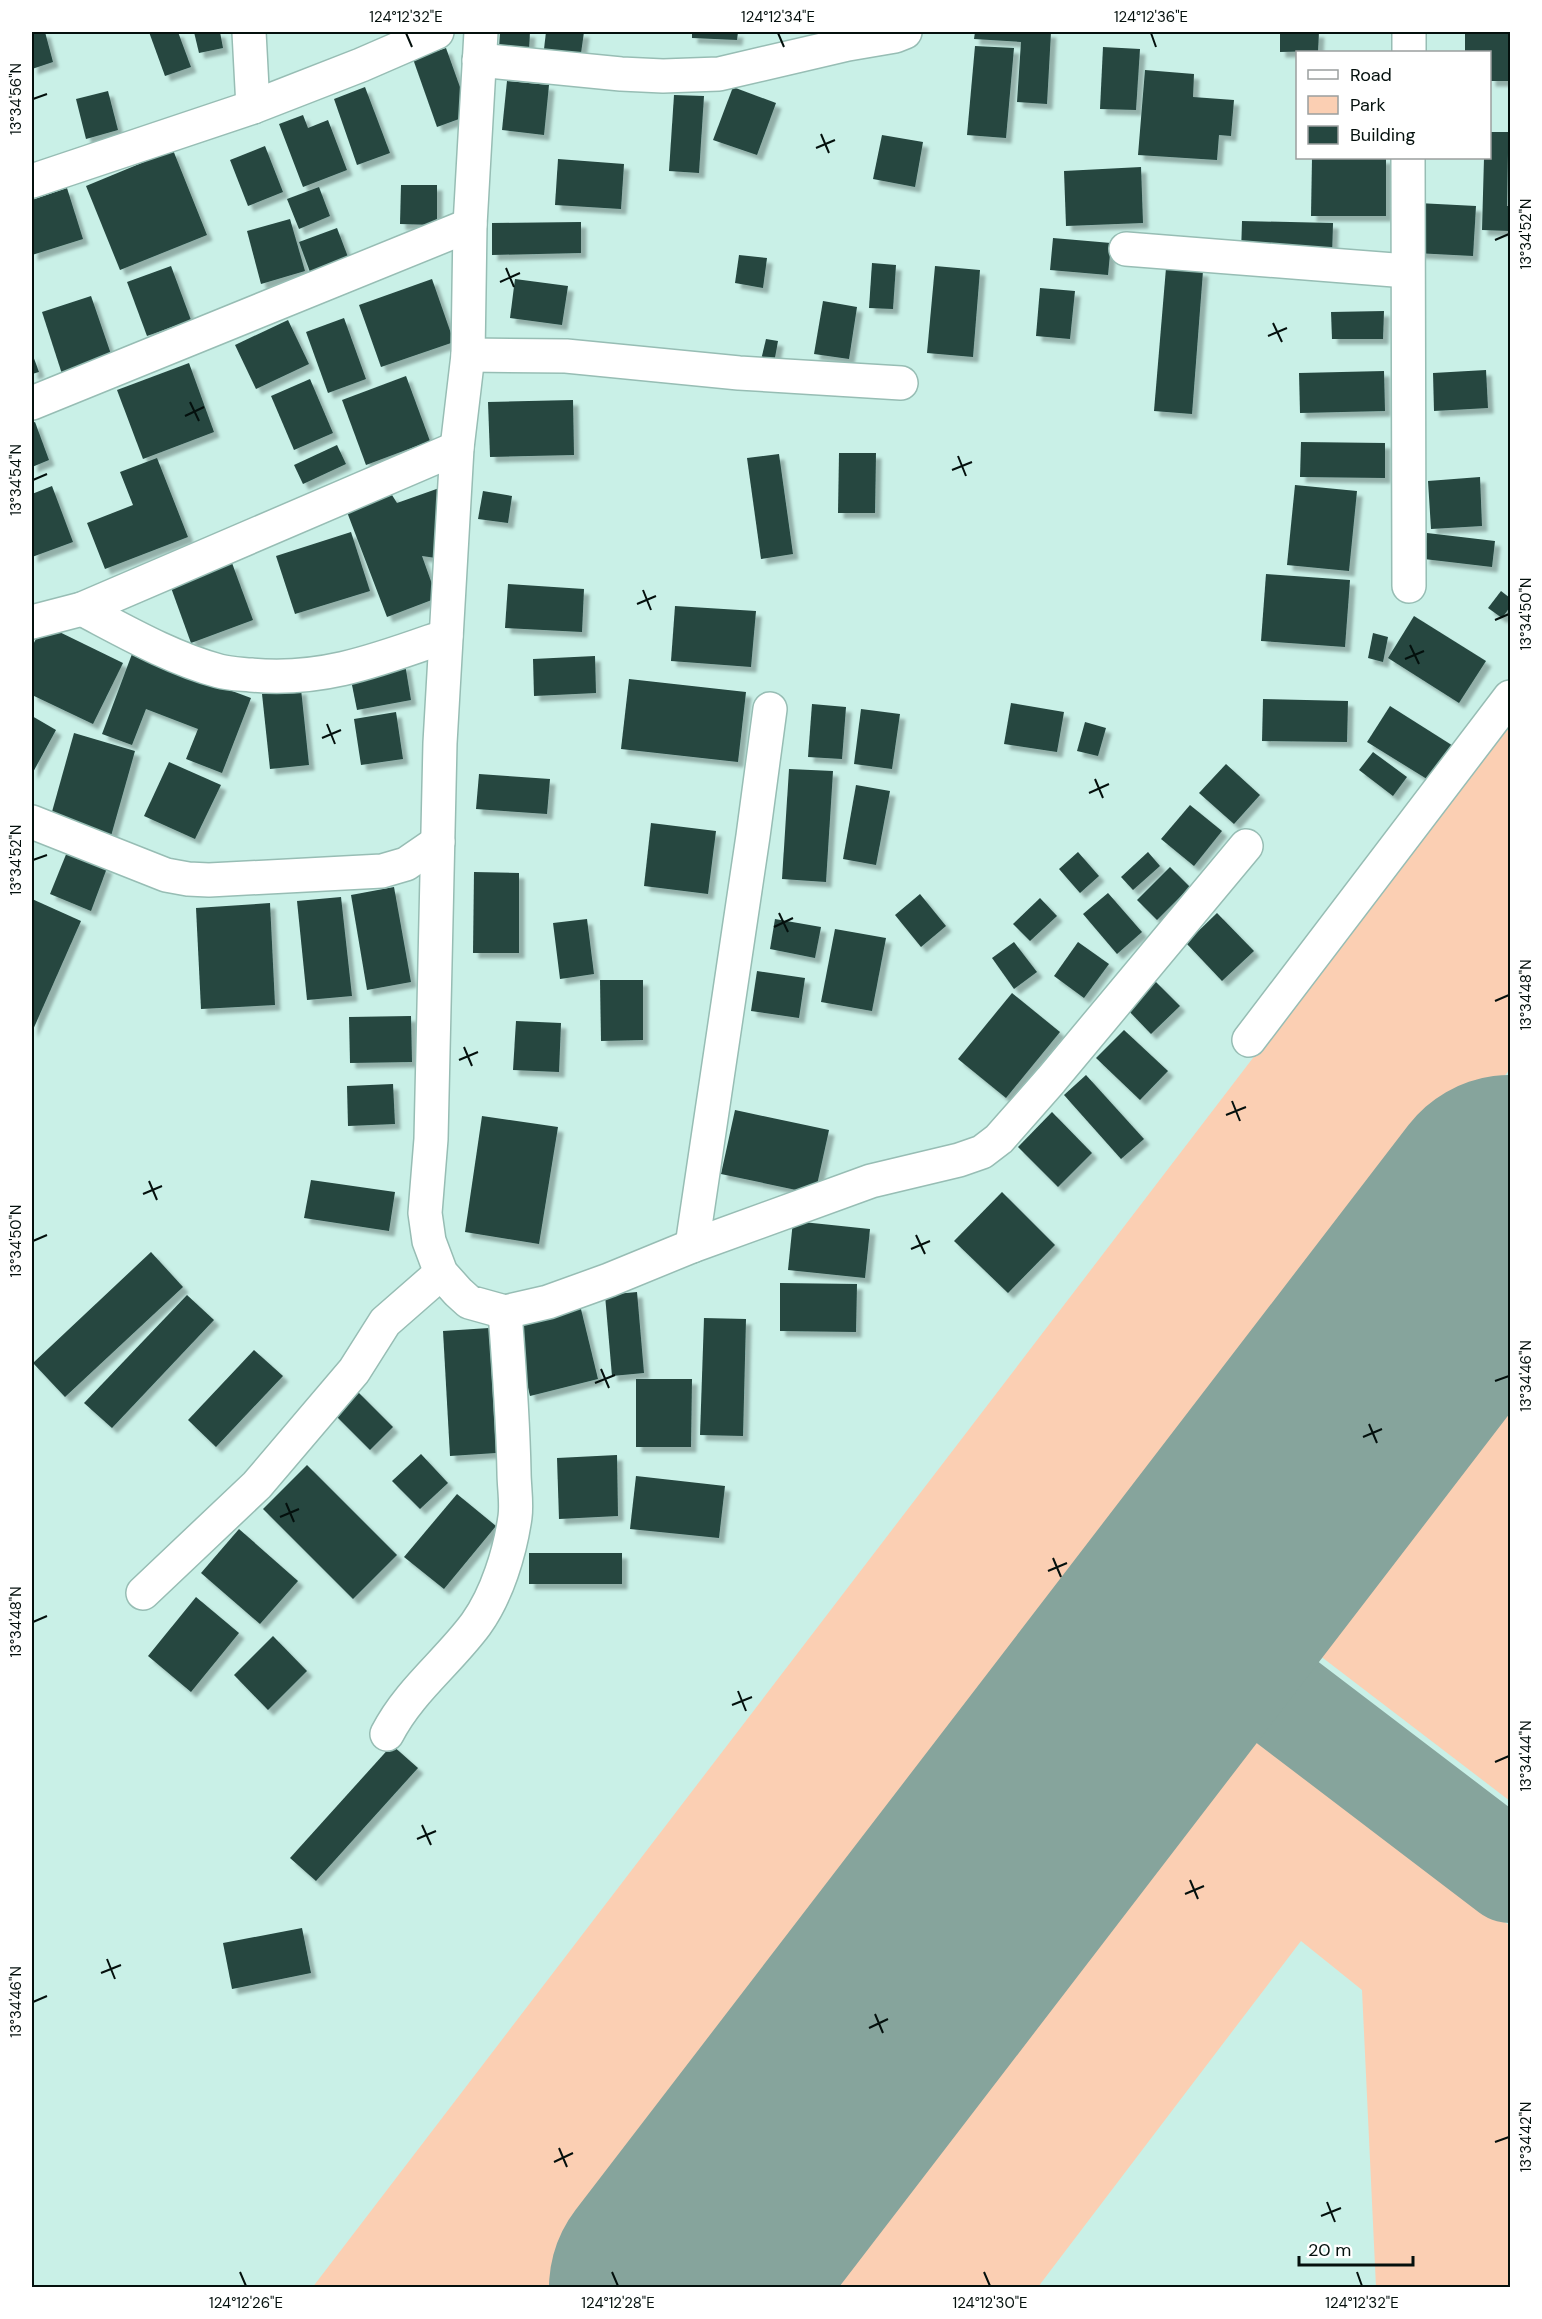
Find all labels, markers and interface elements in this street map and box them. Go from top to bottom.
text: 124°12'32"E [369,7,443,27]
text: 124°12'34"E [741,7,815,27]
text: 124°12'36"E [1114,7,1188,27]
legend [1296,51,1491,159]
text: 13°34'56"N [6,63,26,135]
text: Road [1350,63,1392,87]
text: Park [1350,93,1386,117]
text: Building [1350,123,1415,147]
text: 13°34'52"N [1516,199,1536,269]
text: 13°34'54"N [6,444,26,516]
text: 13°34'50"N [1516,578,1536,650]
text: 13°34'52"N [6,825,26,895]
text: 13°34'48"N [1516,959,1536,1031]
text: 13°34'50"N [6,1205,26,1277]
text: 13°34'46"N [1516,1340,1536,1412]
text: 13°34'48"N [6,1586,26,1658]
text: 13°34'44"N [1516,1720,1536,1792]
text: 13°34'46"N [6,1966,26,2038]
text: 13°34'42"N [1516,2102,1536,2172]
scale bar [1299,2229,1413,2267]
text: 20 m [1308,2238,1351,2262]
text: 124°12'26"E [209,2293,283,2313]
text: 124°12'28"E [581,2293,655,2313]
text: 124°12'30"E [953,2293,1028,2313]
text: 124°12'32"E [1325,2293,1399,2313]

